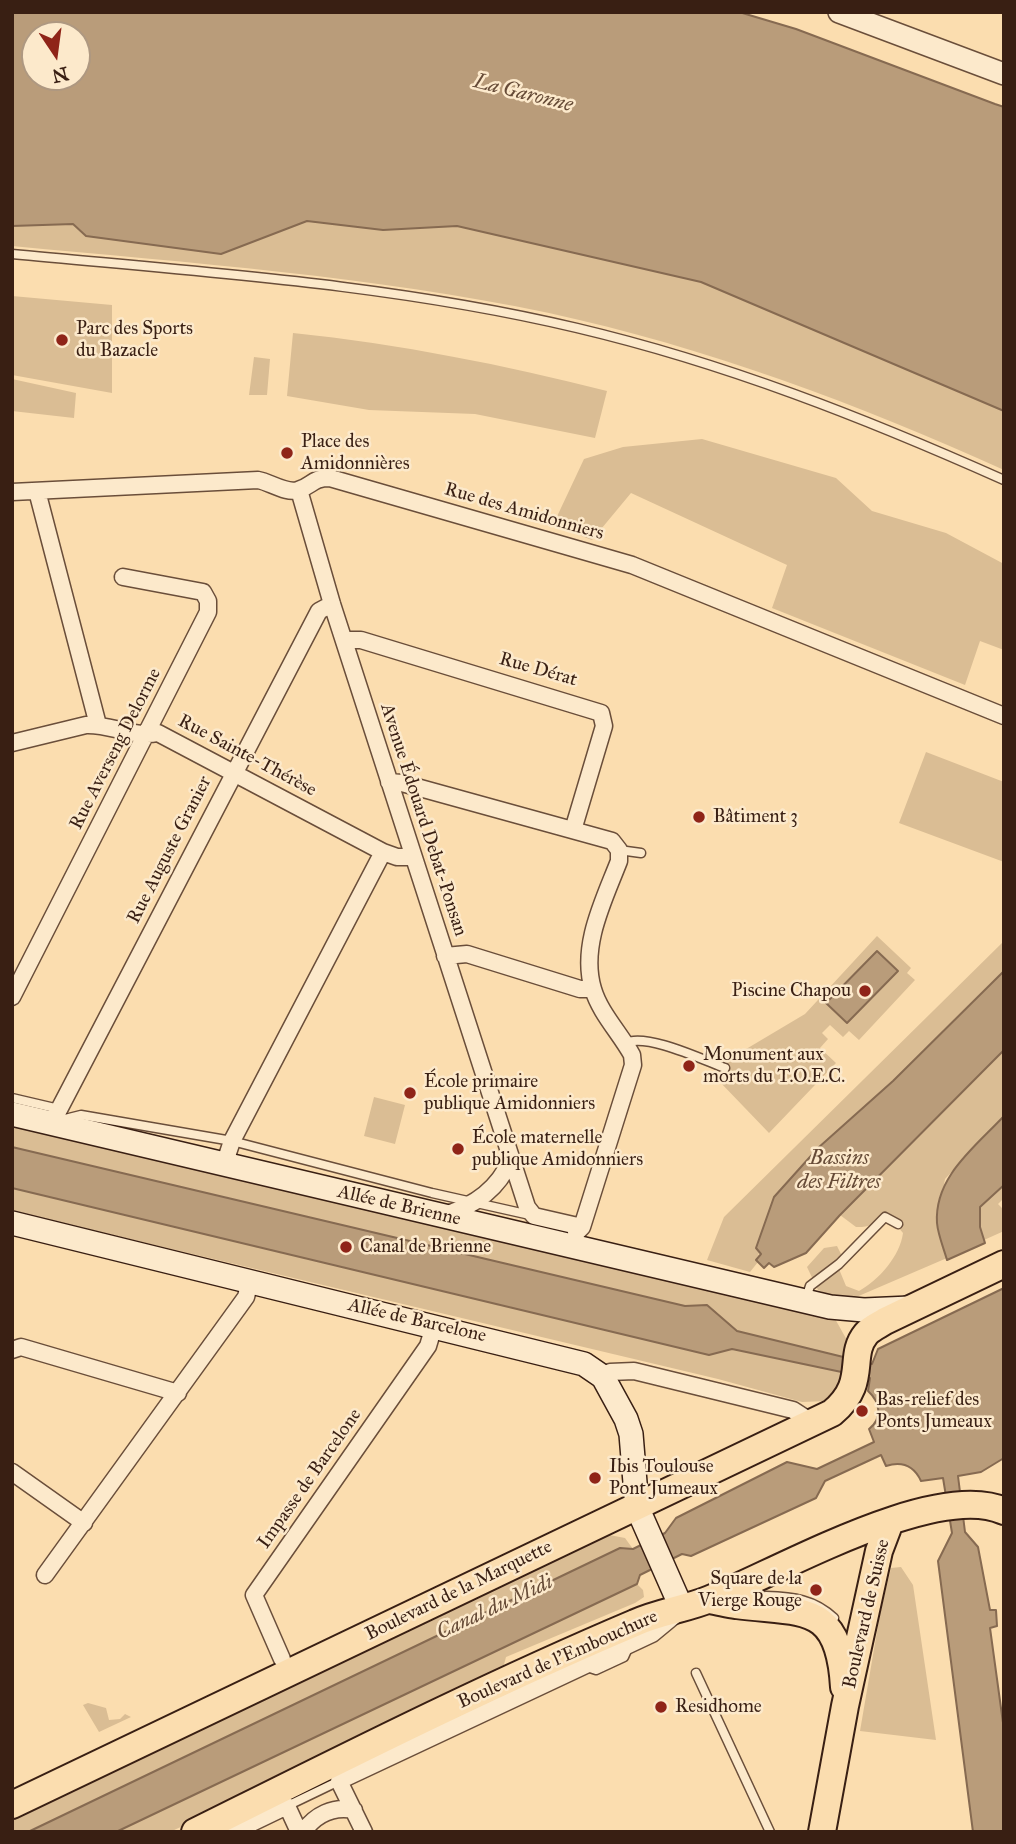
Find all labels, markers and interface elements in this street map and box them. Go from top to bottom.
north arrow [21,21,91,91]
text: N [50,62,71,88]
water label: La Garonne [471,70,575,118]
place label: Parc des Sports du Bazacle [76,318,193,362]
marker: Parc des Sports du Bazacle [54,332,70,348]
place label: Place des Amidonnières [301,431,410,475]
marker: Place des Amidonnières [279,445,295,461]
street label: Rue des Amidonniers [442,478,606,546]
street label: Rue Dérat [496,648,580,692]
street label: Rue Averseng Delorme [65,665,167,833]
street label: Avenue Édouard Debat-Ponsan [375,701,471,939]
street label: Rue Sainte-Thérèse [174,710,320,802]
street label: Rue Auguste Granier [123,772,217,928]
place label: Bâtiment 3 [713,806,798,828]
marker: Bâtiment 3 [691,809,707,825]
place label: Piscine Chapou [732,980,851,1002]
marker: Piscine Chapou [857,983,873,999]
place label: Monument aux morts du T.O.E.C. [703,1044,845,1088]
marker: Monument aux morts du T.O.E.C. [681,1058,697,1074]
place label: École primaire publique Amidonniers [424,1071,595,1115]
marker: École primaire publique Amidonniers [402,1085,418,1101]
place label: École maternelle publique Amidonniers [472,1127,643,1171]
marker: École maternelle publique Amidonniers [450,1141,466,1157]
water label: Bassins des Filtres [797,1146,881,1196]
street label: Allée de Brienne [335,1181,463,1231]
place label: Canal de Brienne [360,1236,491,1258]
marker: Canal de Brienne [338,1239,354,1255]
street label: Allée de Barcelone [346,1294,488,1348]
place label: Bas-relief des Ponts Jumeaux [876,1389,992,1433]
marker: Bas-relief des Ponts Jumeaux [854,1403,870,1419]
street label: Impasse de Barcelone [253,1405,367,1553]
place label: Ibis Toulouse Pont Jumeaux [609,1456,718,1500]
marker: Ibis Toulouse Pont Jumeaux [587,1470,603,1486]
street label: Boulevard de la Marquette [362,1536,556,1646]
street label: Boulevard de Suisse [839,1537,895,1691]
place label: Square de la Vierge Rouge [698,1568,802,1612]
water label: Canal du Midi [433,1570,557,1646]
marker: Square de la Vierge Rouge [808,1582,824,1598]
street label: Boulevard de l'Embouchure [454,1606,662,1714]
place label: Residhome [675,1696,762,1718]
marker: Residhome [653,1699,669,1715]

